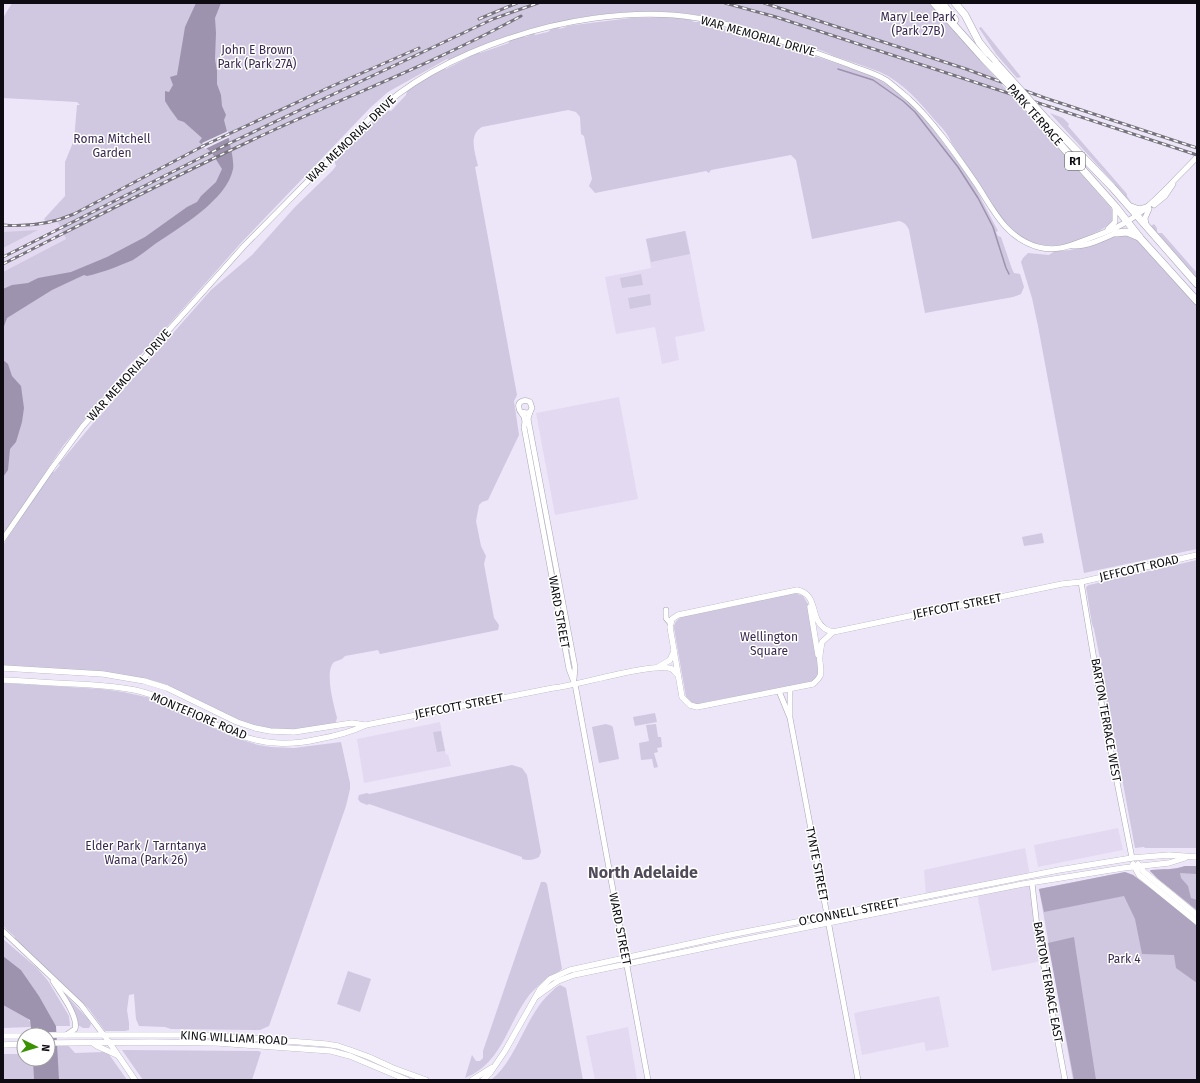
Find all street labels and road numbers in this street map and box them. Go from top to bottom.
street label: WAR MEMORIAL DRIVE [699,13,817,59]
street label: PARK TERRACE [1004,81,1066,149]
street label: WAR MEMORIAL DRIVE [303,93,399,185]
road number: R1 [1065,152,1085,170]
street label: WAR MEMORIAL DRIVE [84,326,174,424]
street label: JEFFCOTT ROAD [1098,552,1181,584]
street label: WARD STREET [546,574,572,650]
street label: JEFFCOTT STREET [911,590,1003,621]
street label: BARTON TERRACE WEST [1088,657,1124,784]
street label: MONTEFIORE ROAD [149,689,249,743]
street label: JEFFCOTT STREET [413,690,505,721]
street label: TYNTE STREET [803,826,831,903]
street label: WARD STREET [606,891,634,967]
street label: O'CONNELL STREET [797,895,901,929]
street label: BARTON TERRACE EAST [1030,920,1066,1044]
street label: KING WILLIAM ROAD [180,1028,288,1048]

